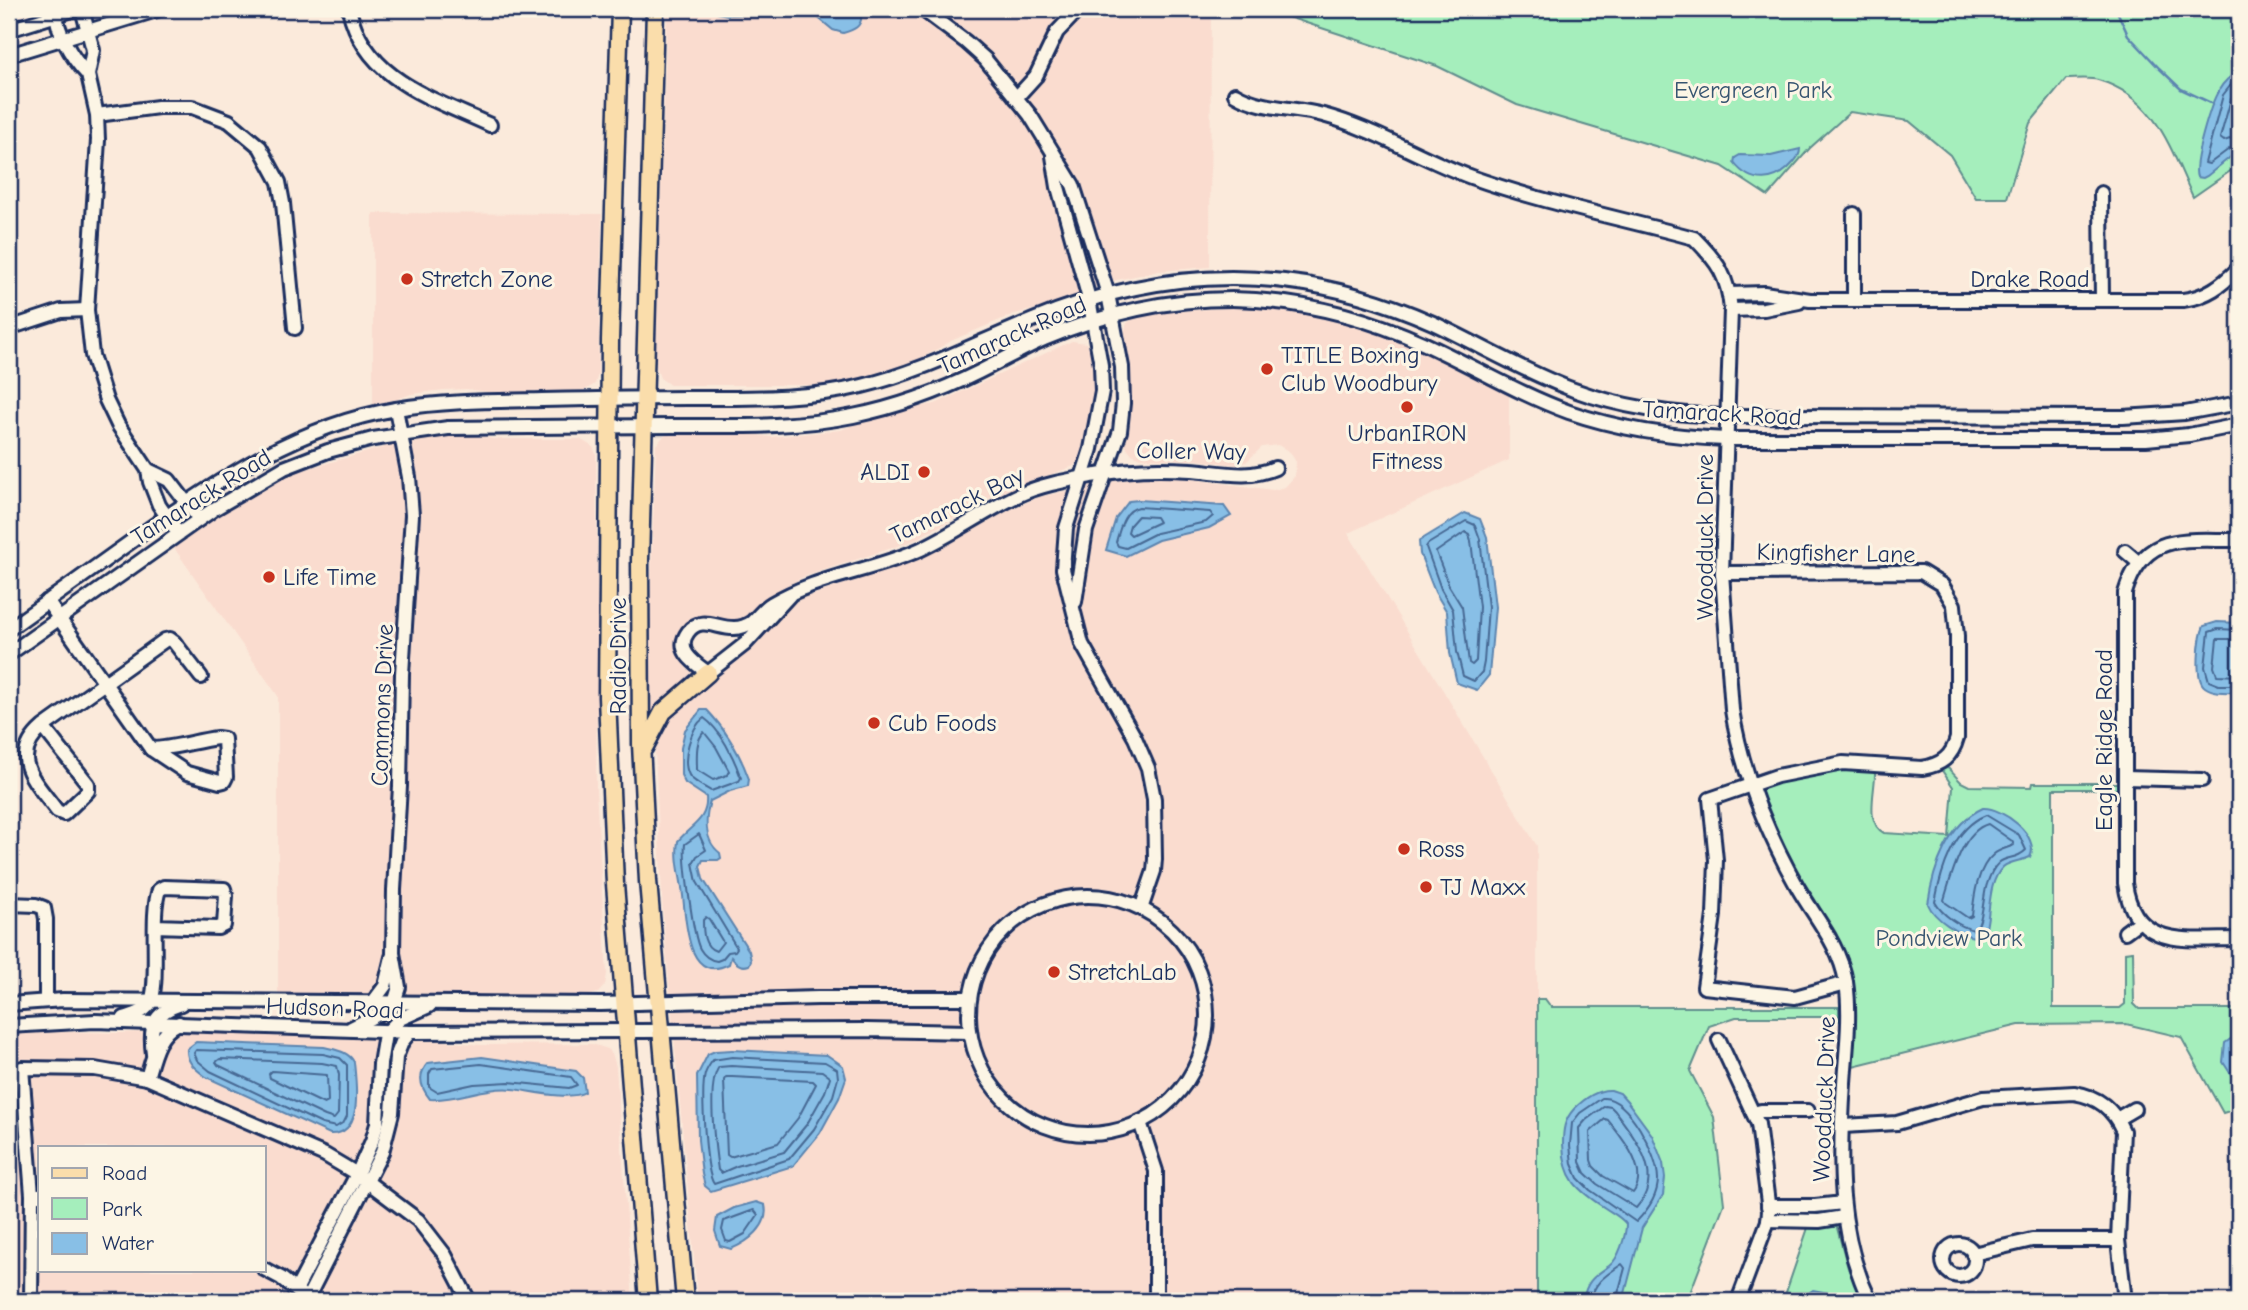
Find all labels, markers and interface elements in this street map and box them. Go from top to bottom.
park label: Evergreen Park [1674,76,1832,104]
place label: Stretch Zone [421,265,553,293]
street label: Drake Road [1970,265,2090,293]
marker: Stretch Zone [399,271,415,287]
street label: Tamarack Road [934,290,1090,380]
place label: TITLE Boxing Club Woodbury [1281,341,1438,397]
marker: TITLE Boxing Club Woodbury [1259,361,1275,377]
street label: Tamarack Road [1642,395,1802,431]
marker: UrbanIRON Fitness [1399,399,1415,415]
place label: UrbanIRON Fitness [1347,419,1467,475]
street label: Coller Way [1136,436,1246,466]
street label: Tamarack Road [126,443,276,551]
street label: Woodduck Drive [1691,454,1719,620]
place label: ALDI [860,458,910,486]
street label: Tamarack Bay [885,460,1029,549]
marker: ALDI [916,464,932,480]
street label: Kingfisher Lane [1756,538,1916,568]
place label: Life Time [283,563,377,591]
marker: Life Time [261,569,277,585]
street label: Radio Drive [604,598,632,714]
street label: Commons Drive [365,623,399,787]
street label: Eagle Ridge Road [2090,649,2118,831]
place label: Cub Foods [888,709,996,737]
marker: Cub Foods [866,715,882,731]
place label: Ross [1418,835,1465,863]
marker: Ross [1396,841,1412,857]
place label: TJ Maxx [1440,873,1526,901]
marker: TJ Maxx [1418,879,1434,895]
park label: Pondview Park [1876,924,2023,952]
place label: StretchLab [1068,958,1177,986]
marker: StretchLab [1046,964,1062,980]
street label: Hudson Road [266,992,404,1024]
street label: Woodduck Drive [1807,1016,1841,1182]
legend [38,1146,266,1272]
text: Road [102,1161,147,1185]
text: Park [102,1197,142,1221]
text: Water [102,1231,155,1255]

